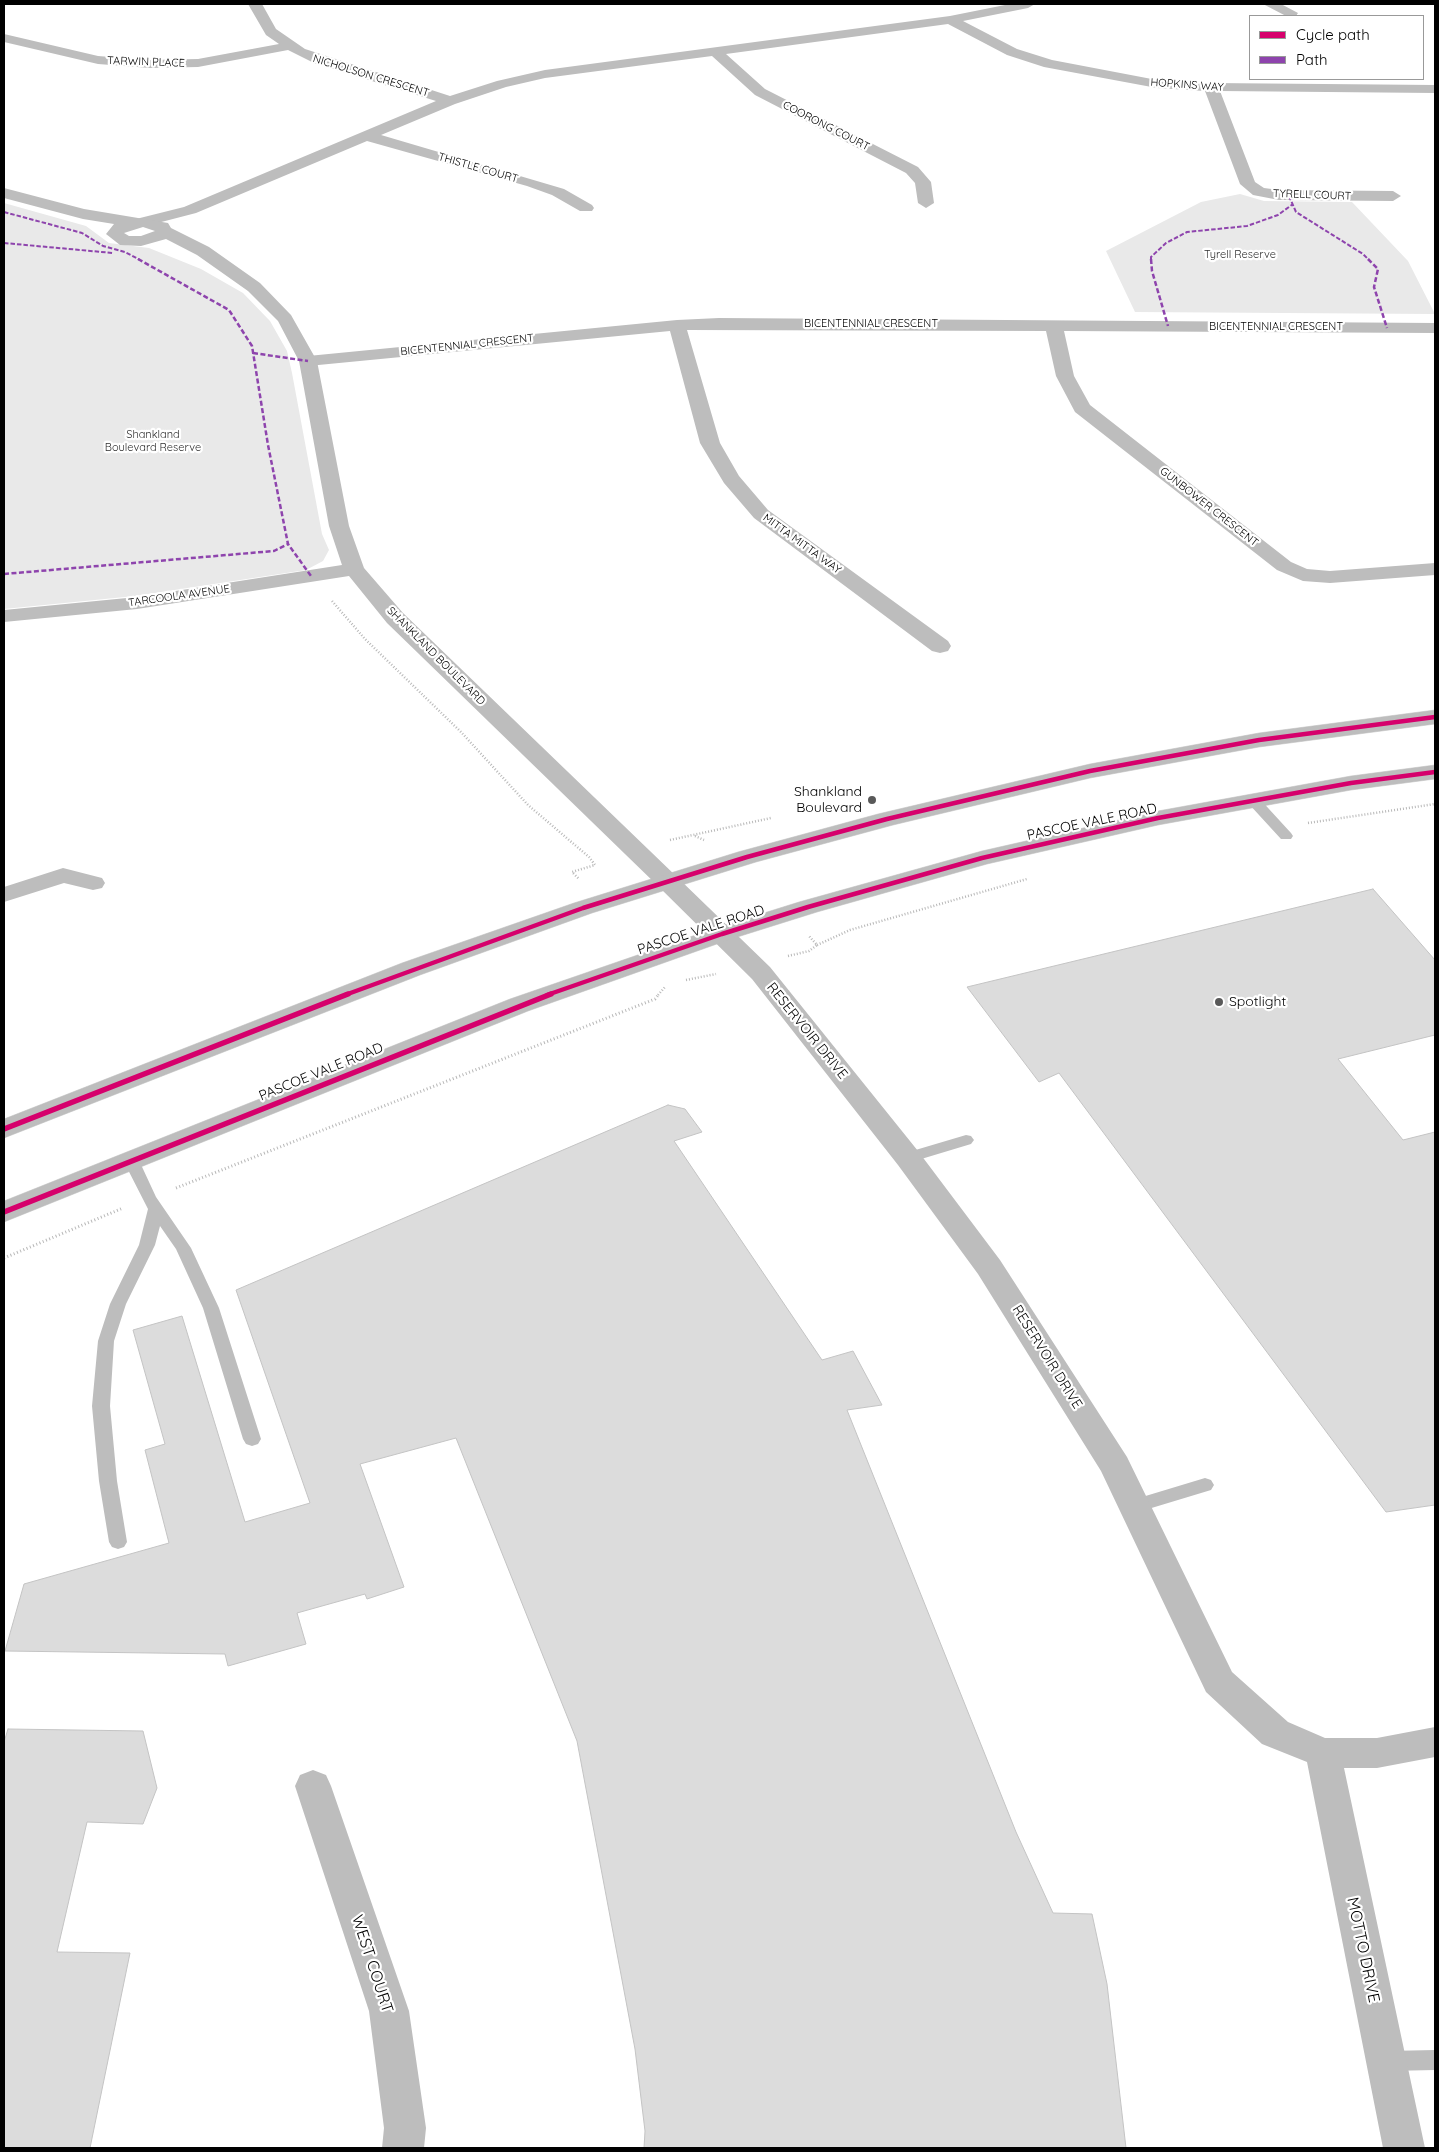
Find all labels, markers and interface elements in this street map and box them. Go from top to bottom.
legend [1249,15,1424,80]
text: Cycle path [1296,25,1370,44]
text: Path [1296,50,1328,69]
street label: NICHOLSON CRESCENT [311,52,431,100]
street label: TARWIN PLACE [107,54,185,70]
street label: HOPKINS WAY [1150,76,1224,94]
street label: COORONG COURT [780,98,872,154]
street label: THISTLE COURT [437,150,519,186]
street label: TYRELL COURT [1273,187,1351,203]
park label: Tyrell Reserve [1204,248,1276,262]
street label: BICENTENNIAL CRESCENT [804,317,938,331]
street label: BICENTENNIAL CRESCENT [1209,320,1343,334]
street label: BICENTENNIAL CRESCENT [400,331,534,359]
park label: Shankland Boulevard Reserve [105,428,201,454]
street label: GUNBOWER CRESCENT [1157,464,1261,550]
street label: MITTA MITTA WAY [760,511,844,577]
street label: TARCOOLA AVENUE [127,582,231,610]
street label: SHANKLAND BOULEVARD [384,604,488,708]
place label: Shankland Boulevard [794,784,862,816]
marker: Shankland Boulevard [866,794,878,806]
street label: PASCOE VALE ROAD [1025,800,1159,844]
street label: PASCOE VALE ROAD [635,902,767,958]
street label: RESERVOIR DRIVE [763,979,851,1083]
place label: Spotlight [1229,994,1286,1010]
marker: Spotlight [1213,996,1225,1008]
street label: PASCOE VALE ROAD [256,1039,386,1105]
street label: RESERVOIR DRIVE [1008,1302,1086,1412]
street label: MOTTO DRIVE [1342,1896,1384,2004]
street label: WEST COURT [347,1913,397,2015]

